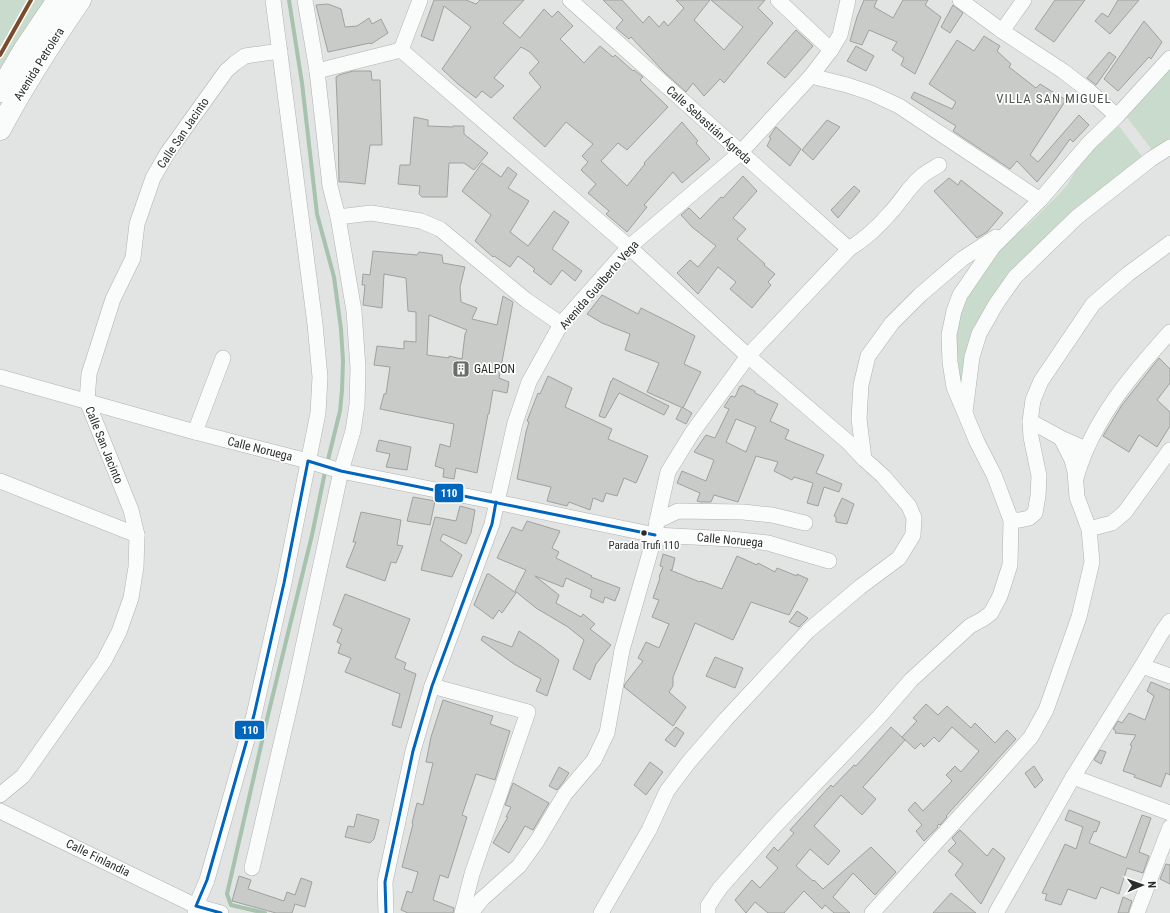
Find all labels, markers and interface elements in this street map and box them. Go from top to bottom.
street label: Avenida Petrolera [11,25,67,103]
street label: Calle Sebastián Ágreda [664,82,755,167]
district label: VILLA SAN MIGUEL [996,91,1112,106]
street label: Calle San Jacinto [154,95,212,171]
street label: Avenida Gualberto Vega [557,238,642,332]
building icon: GALPON [451,359,471,379]
place label: GALPON [474,362,515,376]
street label: Calle San Jacinto [82,404,126,486]
street label: Calle Noruega [226,434,294,464]
line badge: 110 [434,483,464,503]
text: 110 [441,487,458,500]
marker: Parada Trufi 110 [639,528,649,538]
street label: Calle Noruega [696,530,764,550]
place label: Parada Trufi 110 [609,539,679,552]
line badge: 110 [234,720,265,740]
text: 110 [242,724,259,737]
street label: Calle Finlandia [64,836,133,880]
north arrow [1122,865,1162,905]
text: N [1145,881,1158,889]

